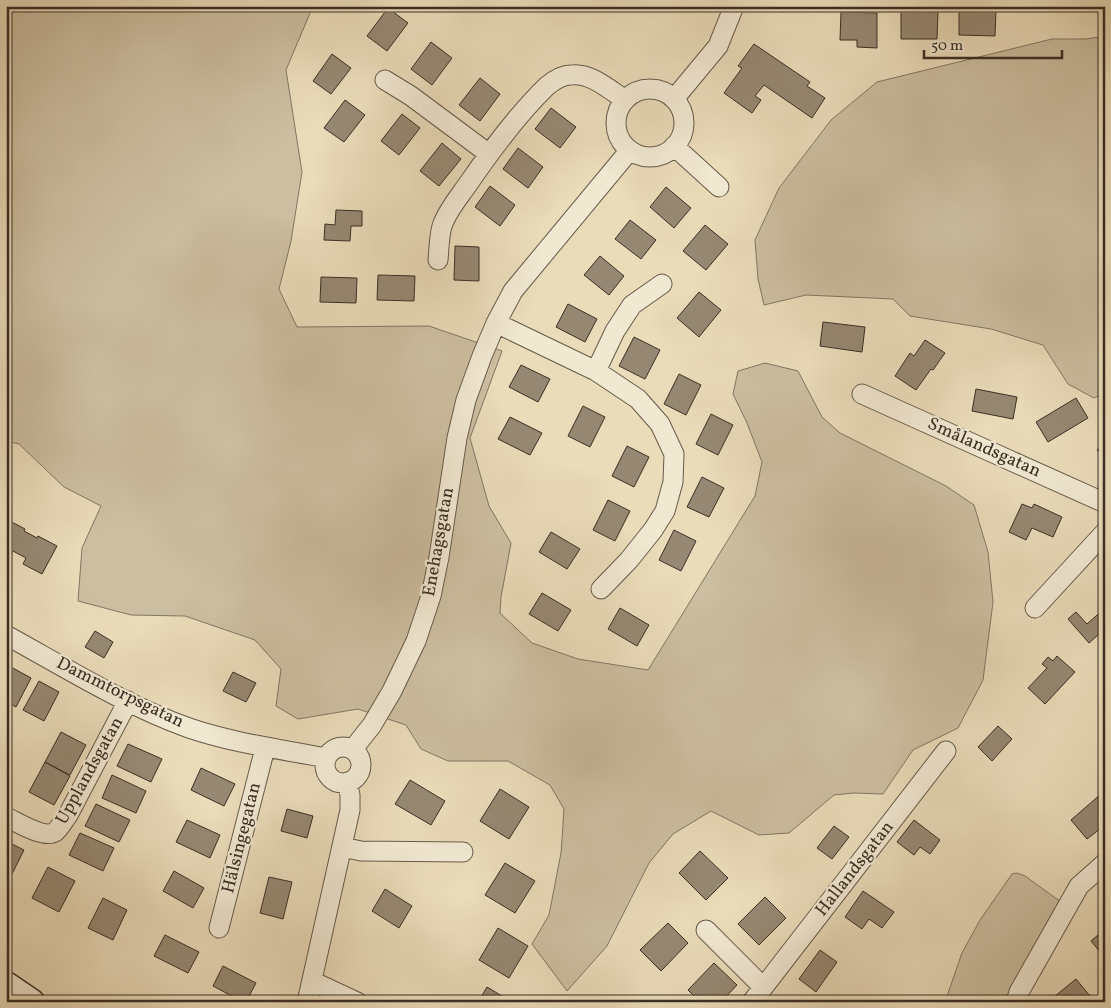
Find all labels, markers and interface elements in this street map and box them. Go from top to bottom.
scale bar [924,28,1061,60]
text: 50 m [931,36,963,57]
street label: Smålandsgatan [923,412,1045,484]
street label: Enehagsgatan [417,485,461,599]
street label: Dammtorpsgatan [52,651,188,735]
street label: Upplandsgatan [50,712,130,829]
street label: Hälsingegatan [216,780,268,896]
street label: Hallandsgatan [810,816,900,922]

